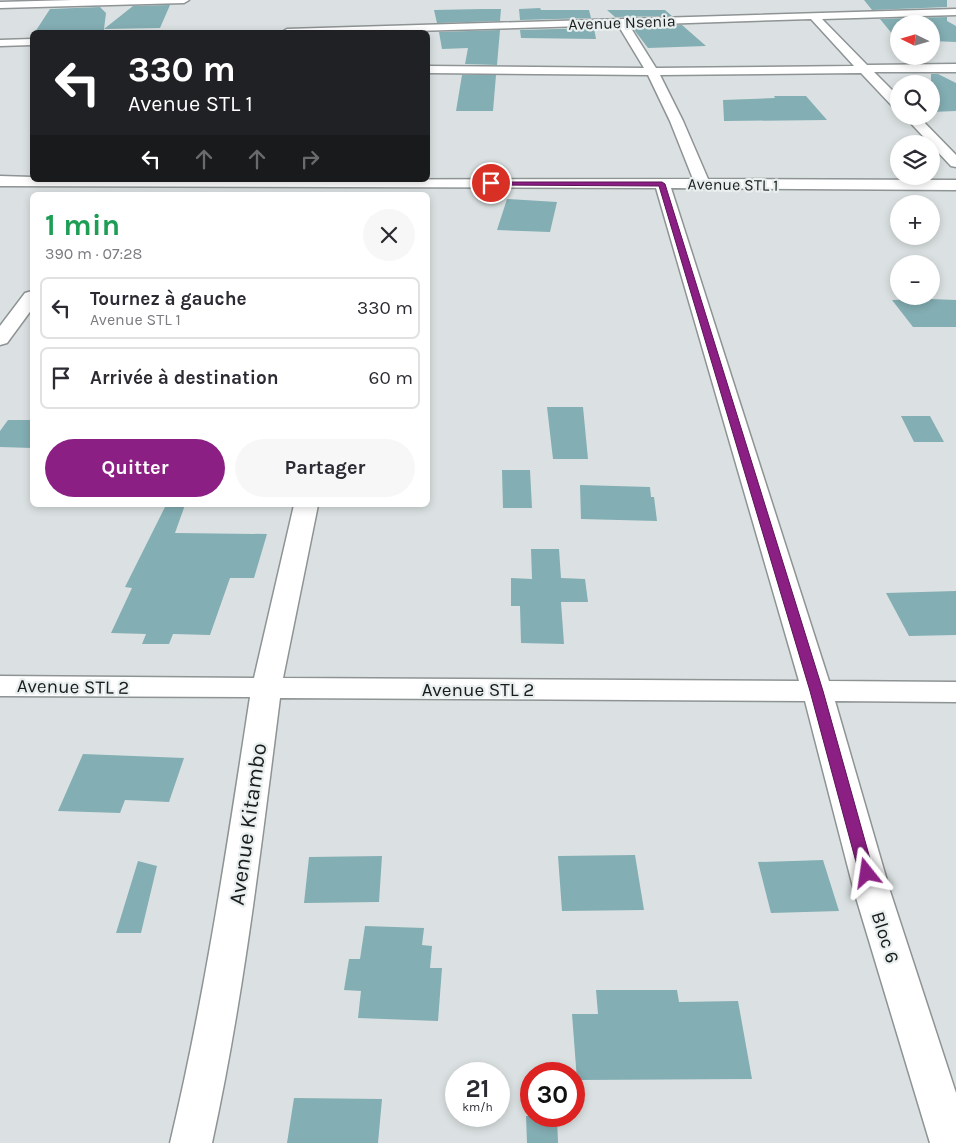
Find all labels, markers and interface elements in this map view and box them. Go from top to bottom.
street label: Avenue Nsenia [568,11,676,34]
north arrow [890,15,940,65]
map controls [890,15,940,305]
text: 330 m [128,49,236,90]
icon: left [45,50,110,115]
button: search [890,75,940,125]
text: Avenue STL 1 [128,91,253,117]
button: layers [890,135,940,185]
icon: left [137,145,165,173]
icon: ahead [190,145,218,173]
icon: ahead [243,145,271,173]
icon: right [296,145,324,173]
pin [470,162,512,204]
icon: arrive [477,169,505,197]
street label: Avenue STL 1 [687,174,779,195]
button: + [890,195,940,245]
text: 1 min [45,207,120,243]
button: close [363,209,415,261]
text: 390 m · 07:28 [45,244,142,263]
button: − [890,255,940,305]
text: Tournez à gauche [90,288,247,310]
icon: left [47,294,75,322]
text: 330 m [357,297,413,319]
text: Avenue STL 1 [90,310,181,329]
icon: arrive [47,364,75,392]
text: Arrivée à destination [90,367,279,389]
text: 60 m [369,367,413,389]
button: Quitter [45,439,225,497]
button: Partager [235,439,415,497]
street label: Avenue STL 2 [17,675,129,699]
street label: Avenue STL 2 [422,679,534,701]
street label: Avenue Kitambo [224,741,272,907]
position arrow [840,846,892,898]
street label: Bloc 6 [866,909,904,966]
speed limit sign: 30 [520,1062,585,1127]
text: 21 [465,1074,490,1103]
text: km/h [462,1100,493,1114]

